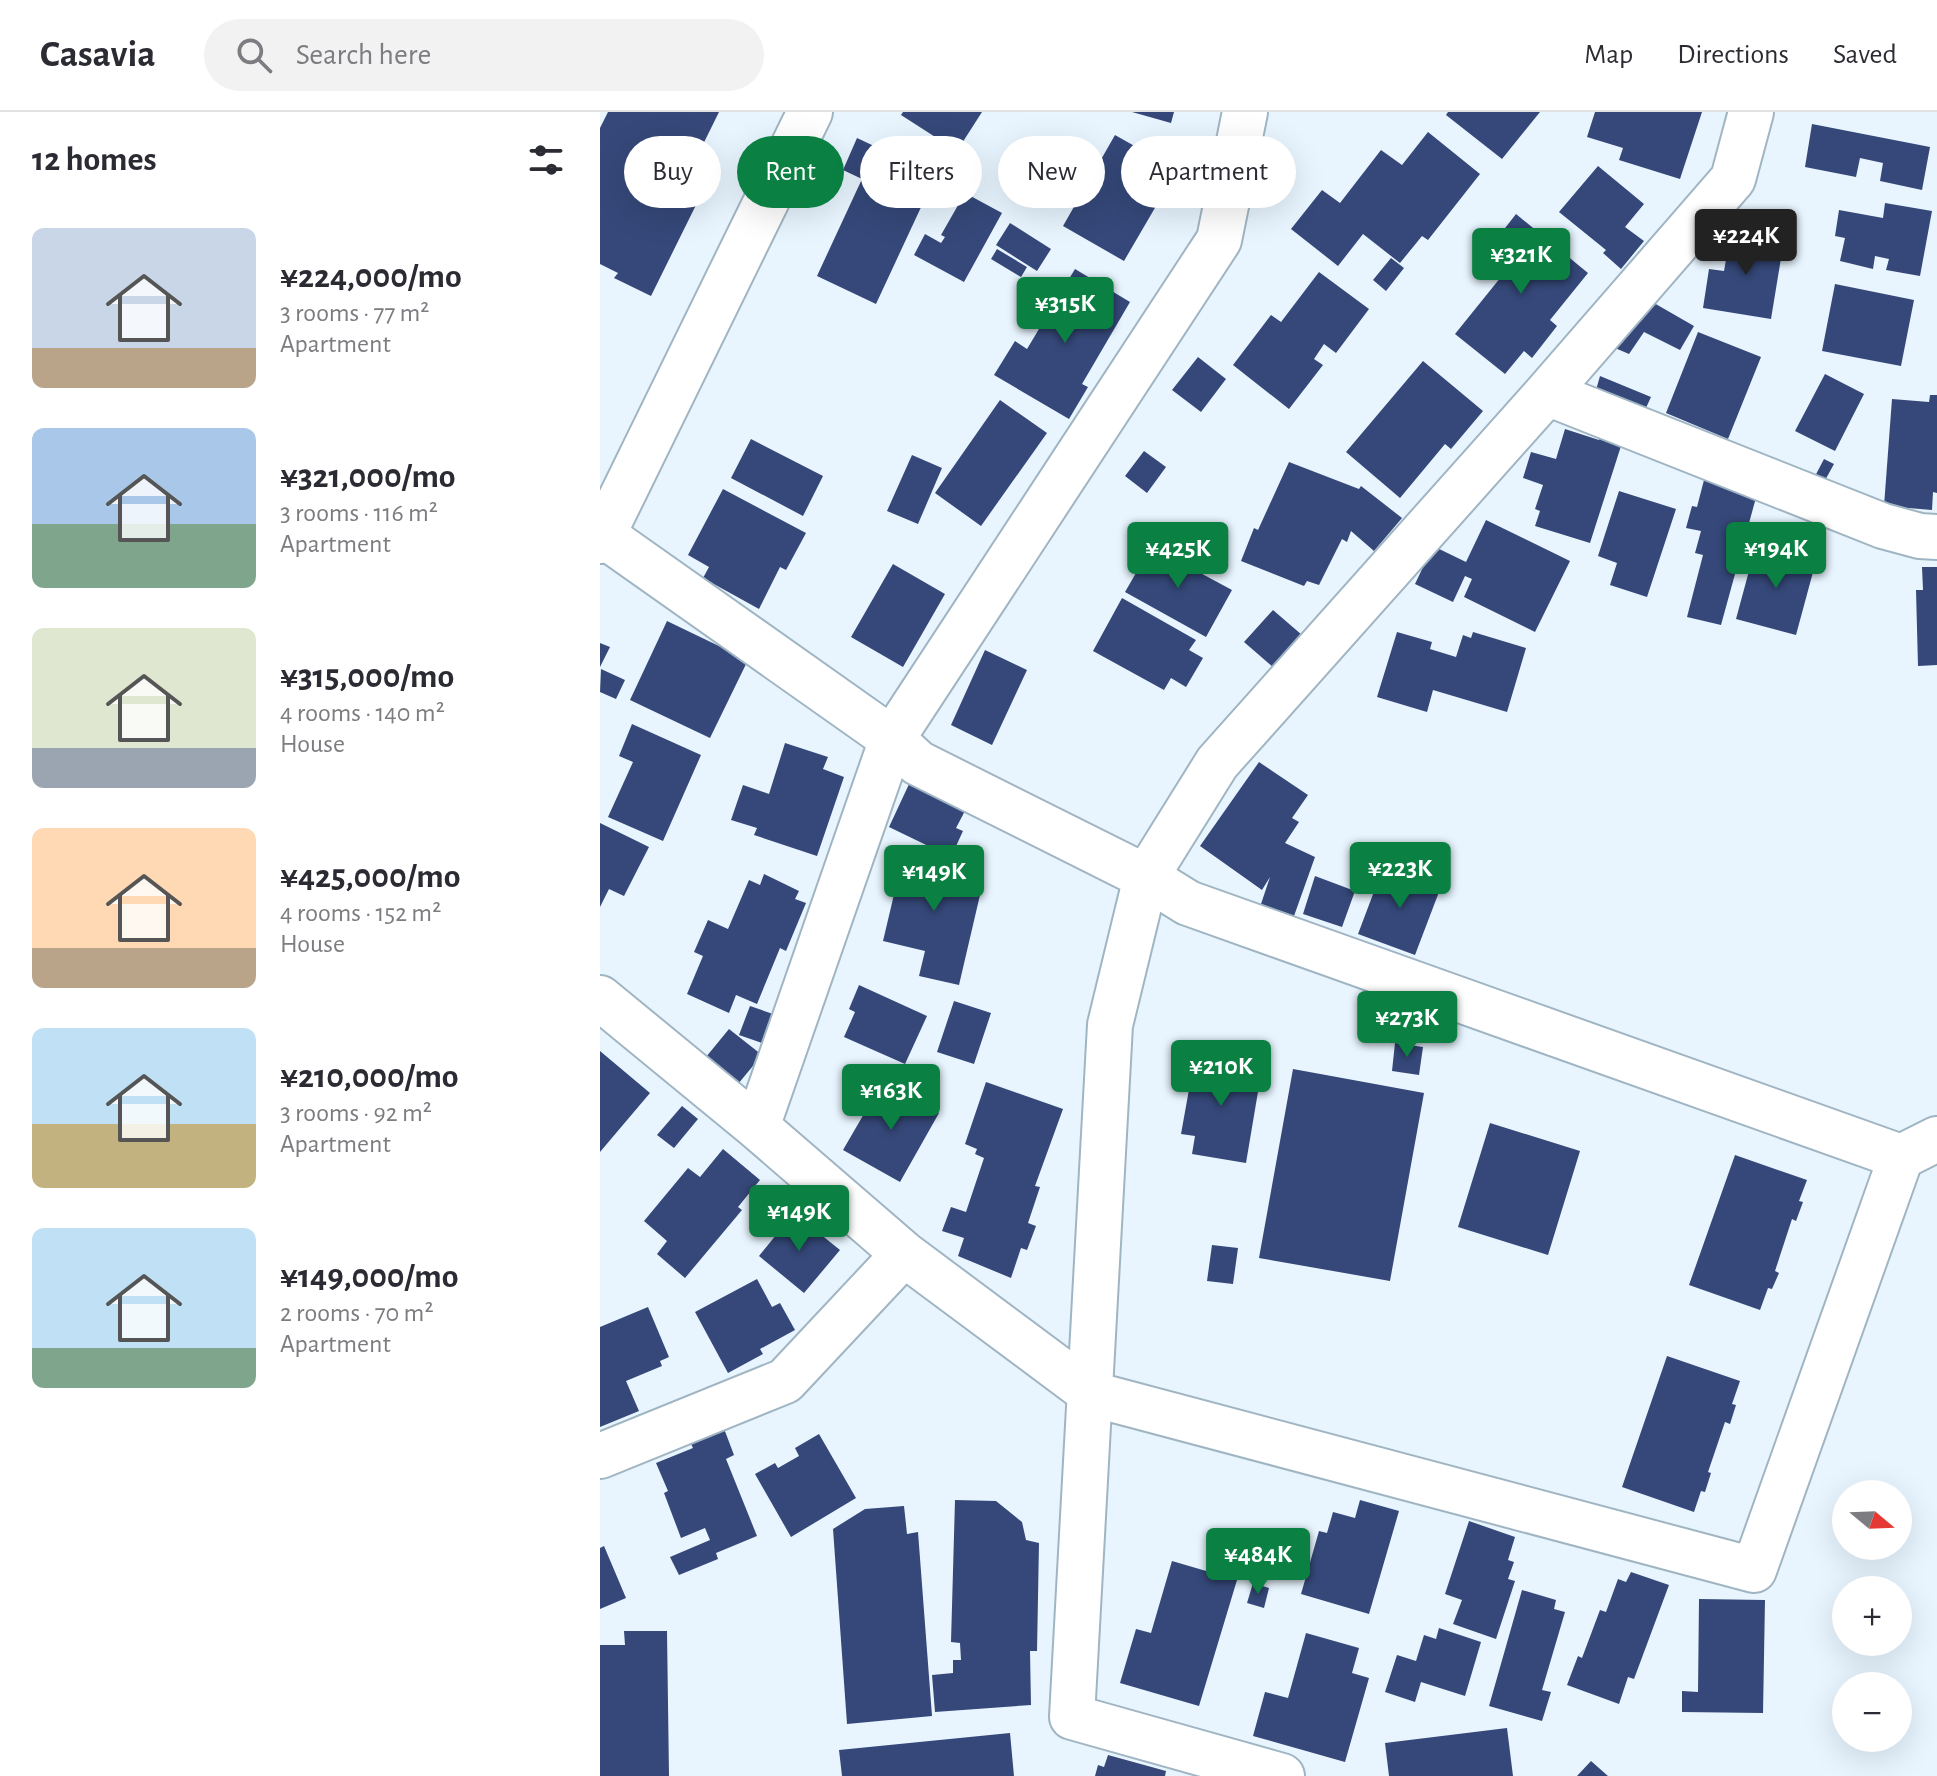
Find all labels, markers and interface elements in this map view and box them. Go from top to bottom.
search box [204,19,764,91]
icon: search [232,33,276,77]
text: Casavia [40,36,156,74]
text: Search here [296,40,431,70]
text: Map [1584,41,1633,69]
text: Directions [1677,41,1789,69]
text: Saved [1833,41,1897,69]
chip: Buy [624,136,721,208]
chip: Rent [737,136,844,208]
chip: Filters [860,136,982,208]
chip: New [998,136,1105,208]
chip: Apartment [1121,136,1296,208]
icon: filters [524,138,568,182]
text: 12 homes [32,143,157,177]
pin: ¥224K [1690,209,1802,277]
text: ¥224K [1713,222,1779,248]
pin: ¥321K [1465,228,1577,296]
text: ¥321K [1490,241,1552,267]
icon: home [96,260,192,356]
text: ¥224,000/mo [280,260,462,294]
pin: ¥315K [1009,277,1121,345]
text: ¥315K [1035,290,1095,316]
text: 3 rooms · 77 m² [280,300,429,326]
text: Apartment [280,331,391,357]
icon: home [96,460,192,556]
text: ¥321,000/mo [280,460,456,494]
text: 3 rooms · 116 m² [280,500,438,526]
pin: ¥425K [1122,522,1234,590]
pin: ¥194K [1720,522,1832,590]
text: Apartment [280,531,391,557]
text: ¥425K [1145,535,1211,561]
text: ¥194K [1744,535,1808,561]
icon: home [96,660,192,756]
text: ¥315,000/mo [280,660,454,694]
text: 4 rooms · 140 m² [280,700,445,726]
text: House [280,731,345,757]
pin: ¥223K [1344,842,1456,910]
pin: ¥149K [878,845,990,913]
text: ¥223K [1368,855,1432,881]
text: ¥149K [902,858,966,884]
icon: home [96,860,192,956]
text: ¥425,000/mo [280,860,461,894]
text: 4 rooms · 152 m² [280,900,441,926]
text: House [280,931,345,957]
pin: ¥273K [1351,991,1463,1059]
text: ¥273K [1375,1004,1439,1030]
pin: ¥210K [1165,1040,1277,1108]
text: ¥210K [1189,1053,1253,1079]
icon: home [96,1060,192,1156]
text: ¥210,000/mo [280,1060,459,1094]
pin: ¥163K [835,1064,947,1132]
text: ¥163K [860,1077,922,1103]
text: 3 rooms · 92 m² [280,1100,432,1126]
text: Apartment [280,1131,391,1157]
pin: ¥149K [743,1185,855,1253]
text: ¥149K [767,1198,831,1224]
icon: home [96,1260,192,1356]
text: ¥149,000/mo [280,1260,458,1294]
text: 2 rooms · 70 m² [280,1300,433,1326]
text: Apartment [280,1331,391,1357]
north arrow [1832,1480,1912,1560]
map controls [1832,1480,1912,1752]
pin: ¥484K [1202,1528,1314,1596]
text: ¥484K [1224,1541,1292,1567]
button: + [1832,1576,1912,1656]
button: − [1832,1672,1912,1752]

